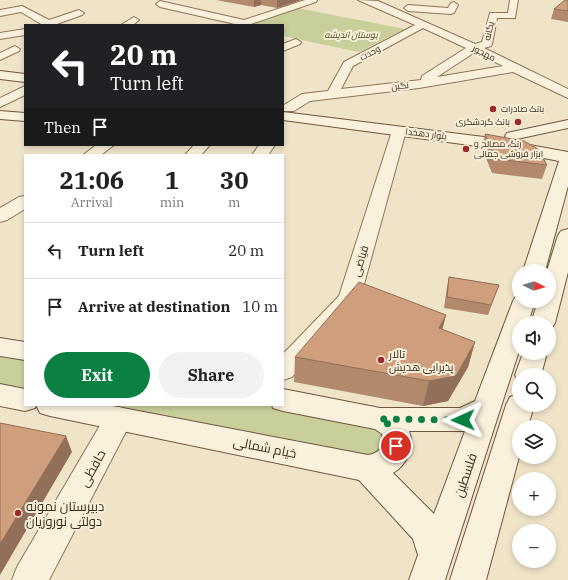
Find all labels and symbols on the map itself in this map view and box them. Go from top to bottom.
street label: یگانه [481,20,496,41]
park label: بوستان اندیشه [324,29,378,41]
street label: مهجور [470,42,498,63]
street label: وحدت [358,43,382,63]
street label: نگین [390,79,409,92]
place label: بانک صادرات [501,103,544,114]
marker: بانک صادرات [488,104,498,114]
place label: بانک گردشگری [455,116,510,127]
marker: بانک گردشگری [513,117,523,127]
street label: بلوار دهخدا [405,126,447,141]
place label: رنگ، مصالح و ابزار فروشی جمالی [474,138,543,159]
marker: رنگ، مصالح و ابزار فروشی جمالی [461,144,471,154]
street label: فیاضی [349,244,371,278]
north arrow [512,264,556,308]
place label: تالار پذیرایی هدیش [388,347,454,374]
marker: تالار پذیرایی هدیش [376,355,386,365]
position arrow [442,399,484,441]
pin [379,429,413,463]
street label: خیام شمالی [231,433,298,463]
street label: حافظی [75,447,110,490]
street label: فلسطین [450,451,481,500]
place label: دبیرستان نمونه دولتی نوروزیان [26,498,104,530]
marker: دبیرستان نمونه دولتی نوروزیان [13,508,23,518]

